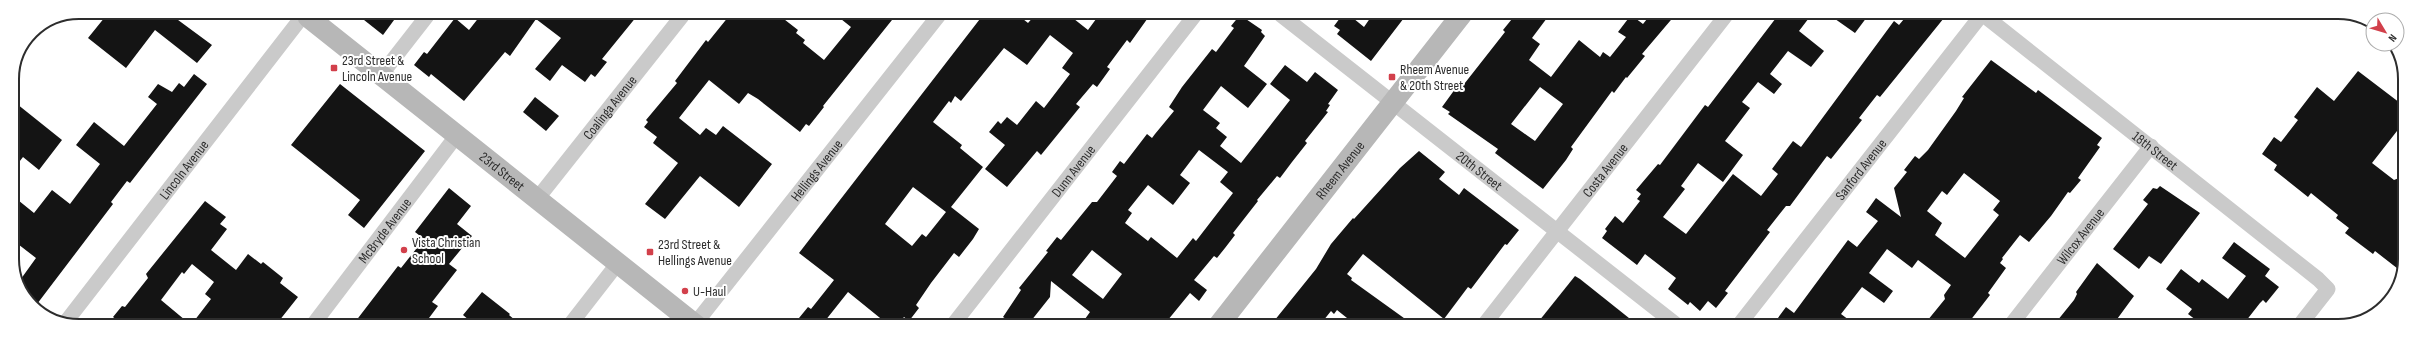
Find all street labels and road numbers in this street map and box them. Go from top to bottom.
street label: Coalinga Avenue [580,72,641,143]
street label: 18th Street [2129,128,2181,174]
street label: Hellings Avenue [787,136,846,205]
street label: Sanford Avenue [1832,136,1890,204]
street label: Lincoln Avenue [156,137,212,203]
street label: Rheem Avenue [1312,138,1368,203]
street label: Costa Avenue [1579,140,1632,201]
street label: Dunn Avenue [1048,142,1099,200]
street label: 20th Street [1453,147,1506,194]
street label: 23rd Street [476,148,528,195]
street label: McBryde Avenue [355,195,415,267]
street label: Wilcox Avenue [2053,205,2108,268]

